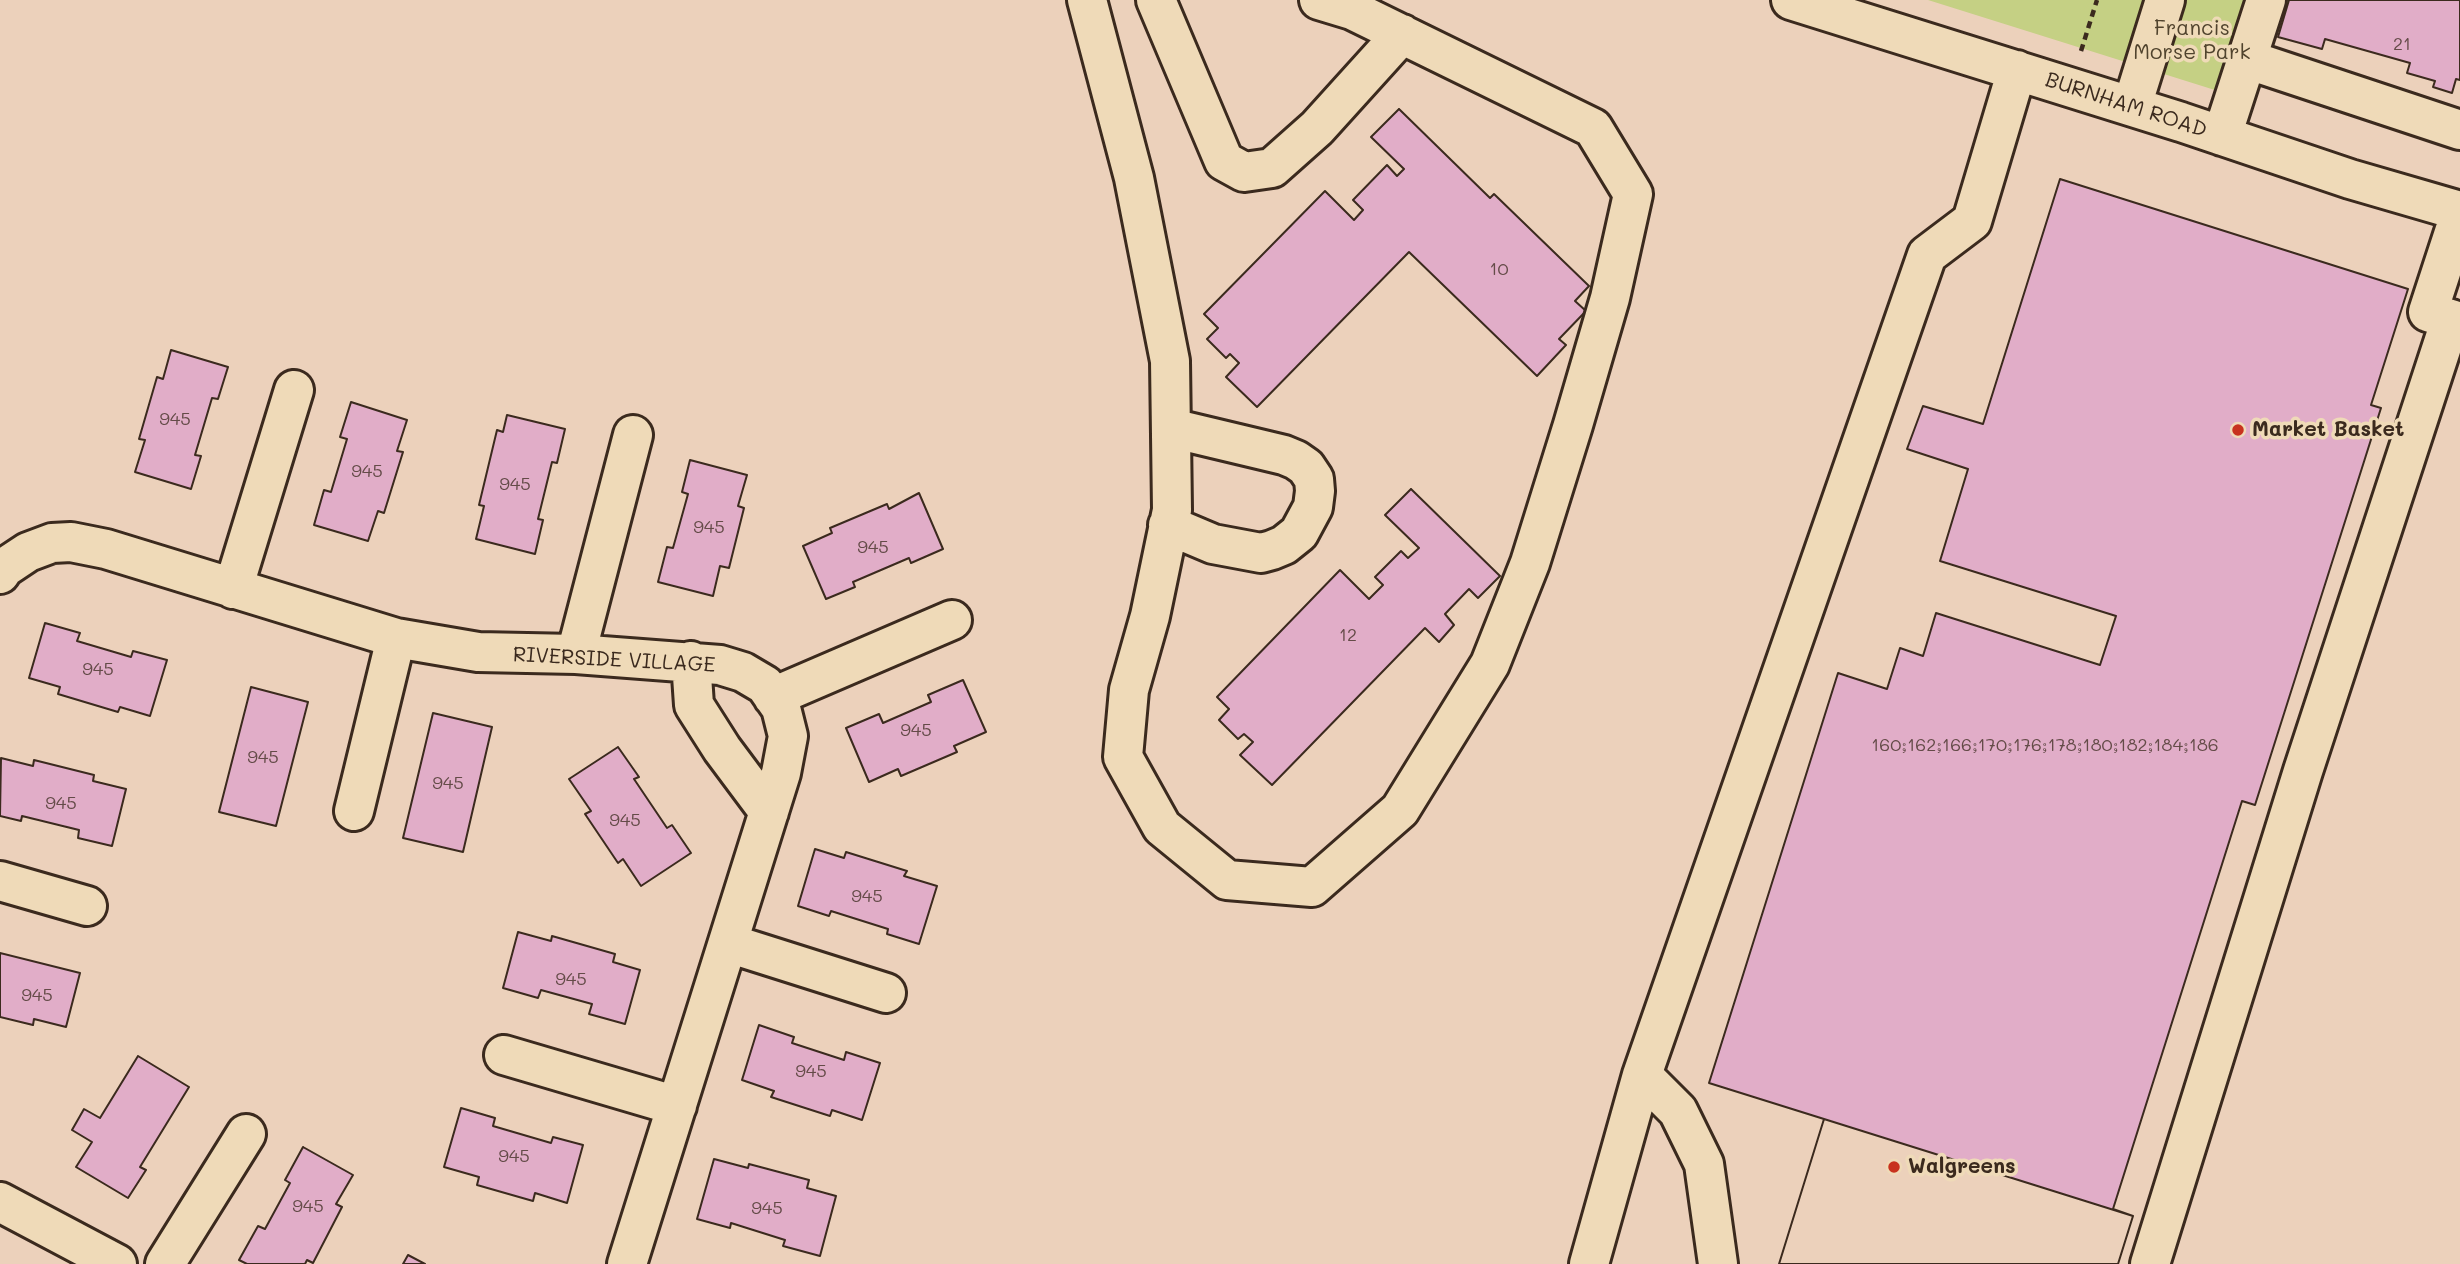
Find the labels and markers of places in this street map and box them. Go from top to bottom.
place label: Market Basket [2252,417,2404,443]
marker: Market Basket [2230,422,2246,438]
place label: Walgreens [1908,1154,2016,1180]
marker: Walgreens [1886,1159,1902,1175]

